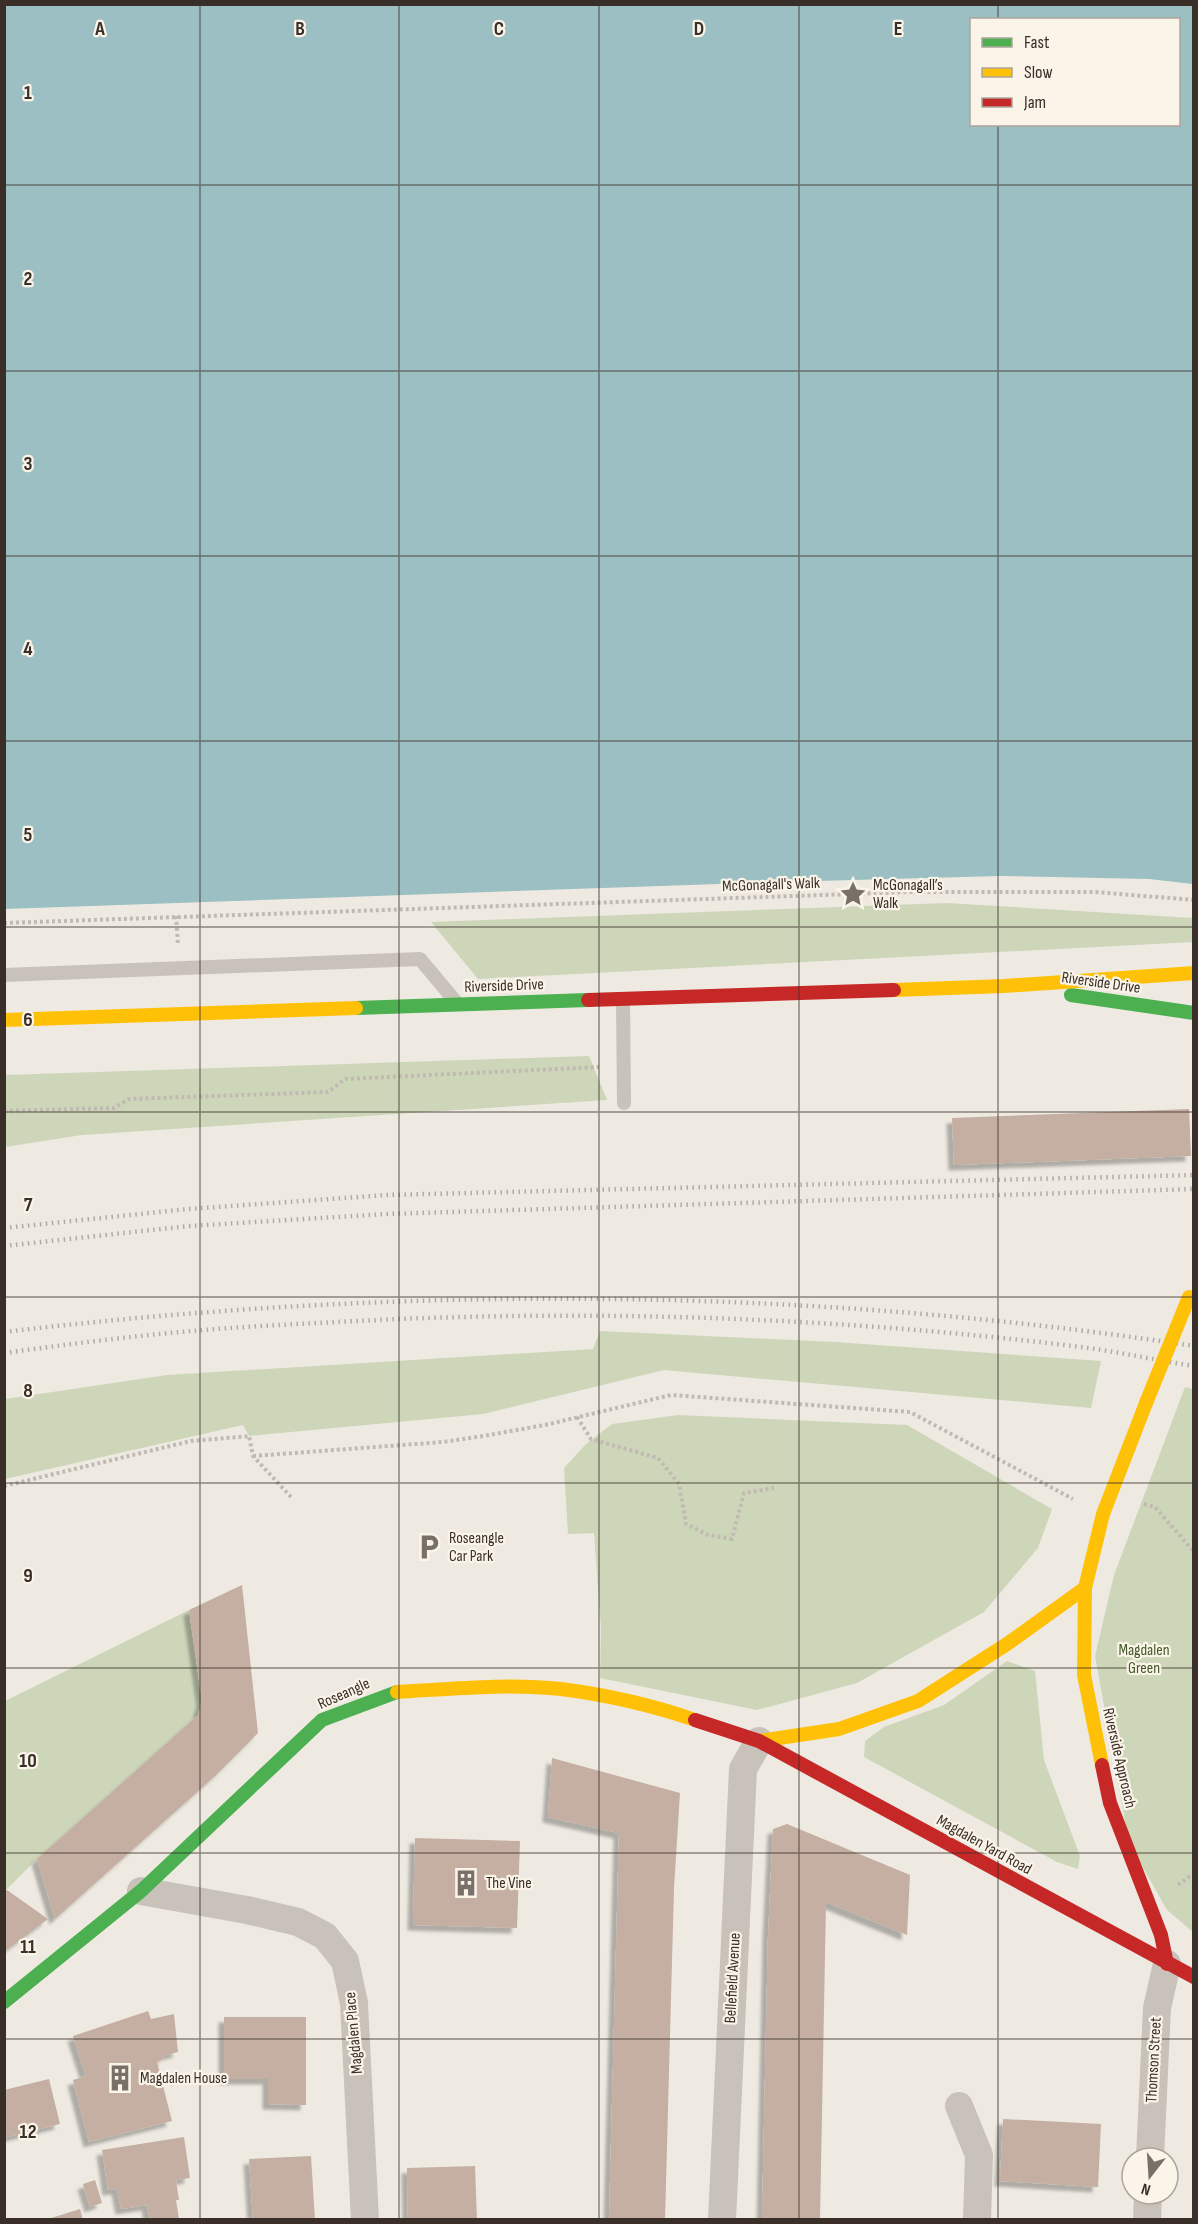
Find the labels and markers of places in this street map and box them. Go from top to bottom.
place label: McGonagall’s Walk [873,876,943,913]
place icon: McGonagall’s Walk [838,879,868,909]
place label: Roseangle Car Park [449,1529,504,1566]
parking icon: Roseangle Car Park [414,1532,444,1562]
building icon: The Vine [451,1868,481,1898]
place label: The Vine [486,1874,532,1893]
building icon: Magdalen House [105,2063,135,2093]
place label: Magdalen House [140,2069,227,2088]

